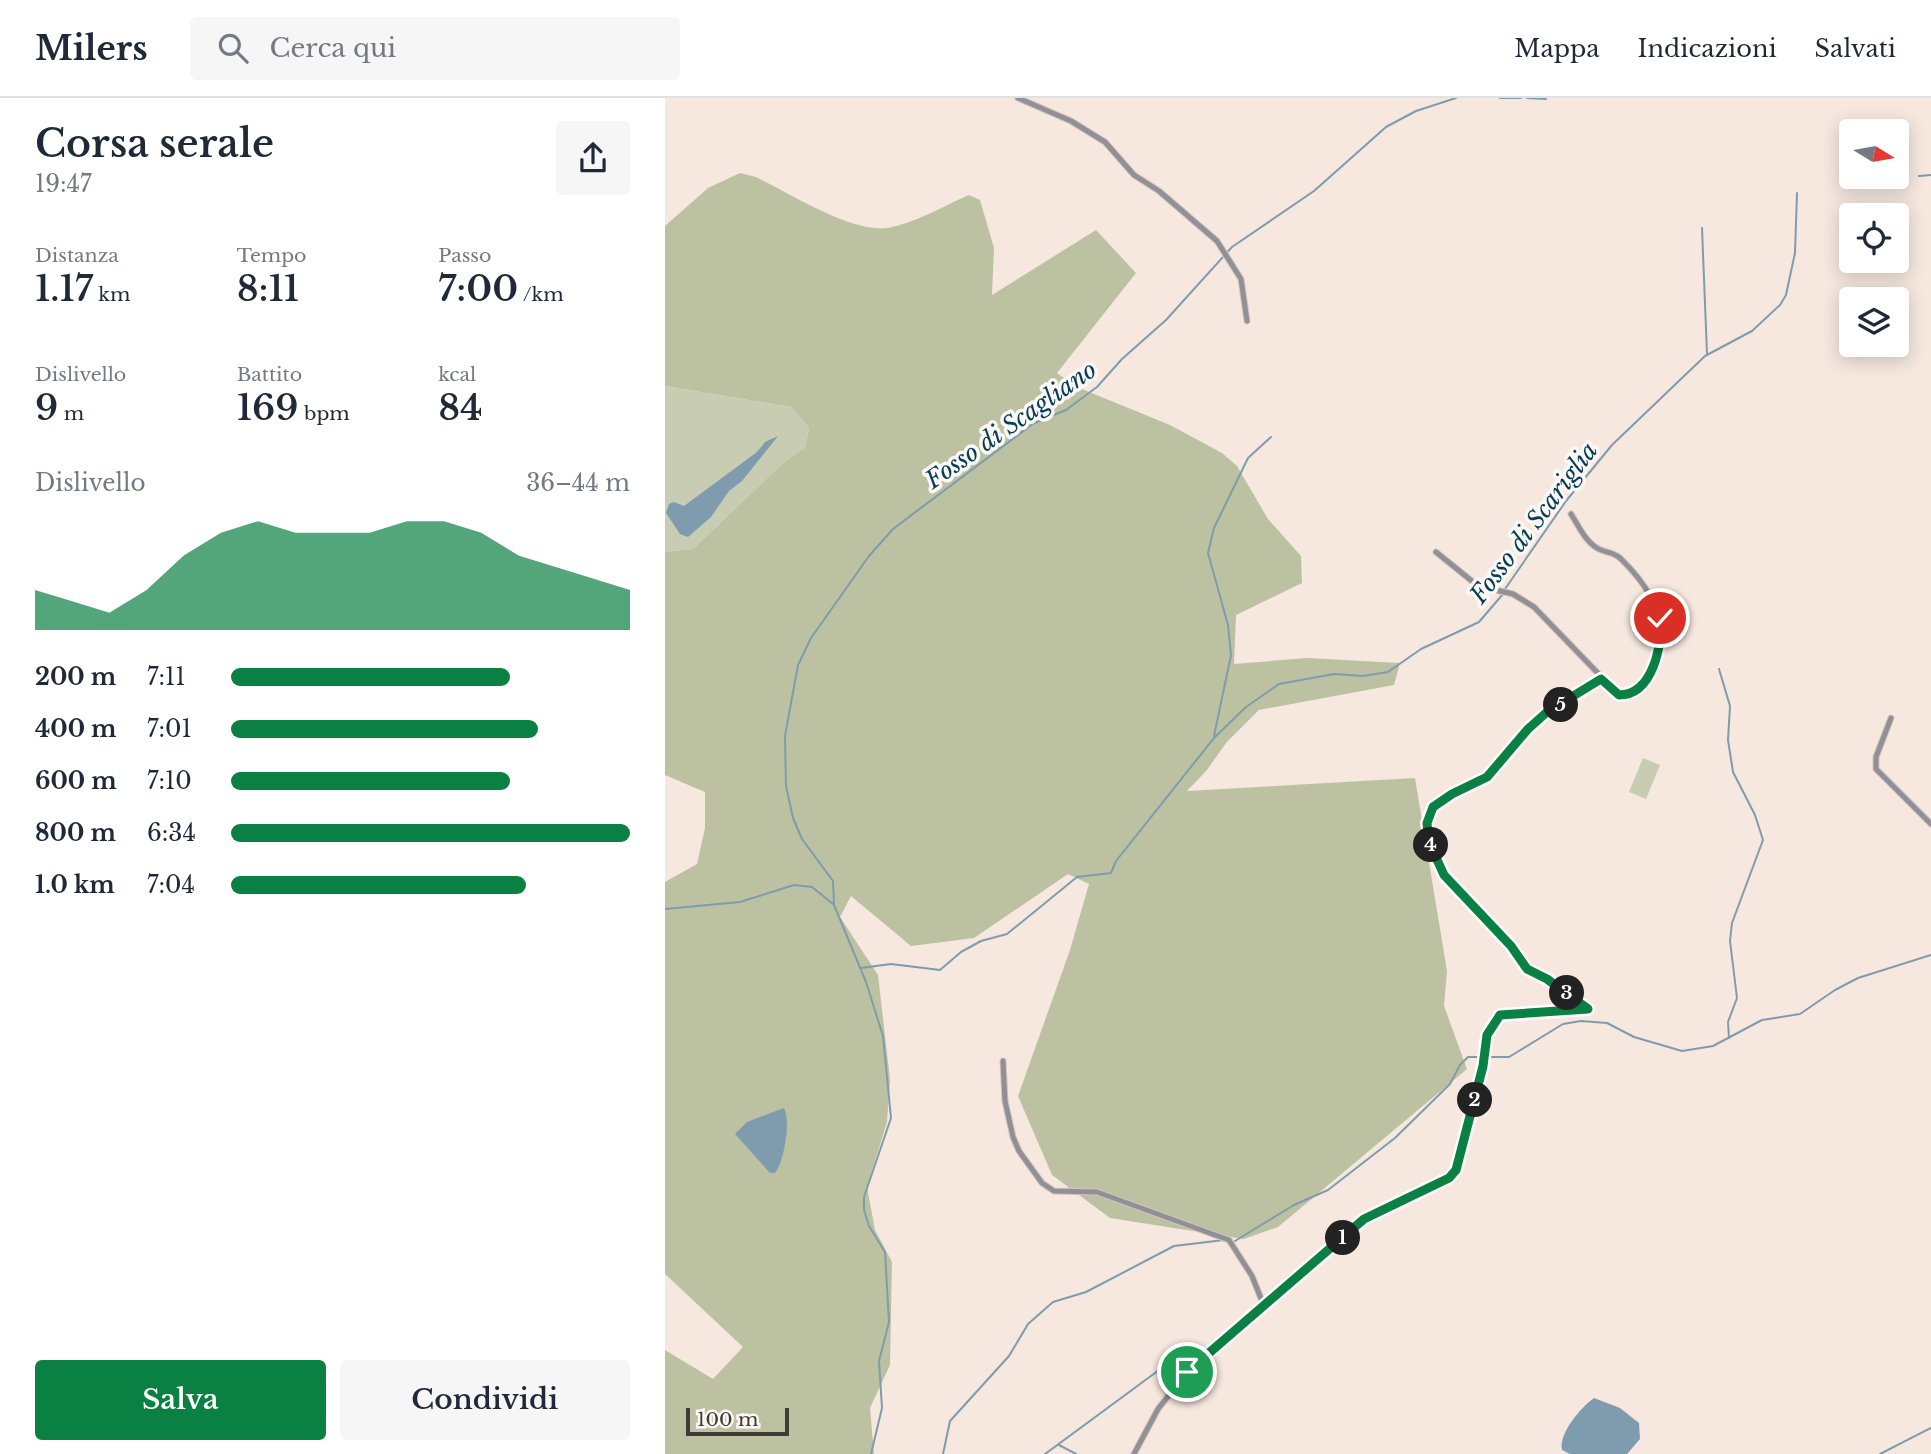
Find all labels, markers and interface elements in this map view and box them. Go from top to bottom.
search box [190,17,680,80]
text: Milers [35,28,148,69]
icon: search [214,29,252,67]
text: Cerca qui [270,32,396,64]
text: Mappa [1514,34,1600,63]
text: Indicazioni [1638,34,1777,63]
text: Salvati [1815,34,1896,63]
north arrow [1839,119,1909,189]
map controls [1839,119,1909,357]
text: Corsa serale [35,120,274,167]
button: share [556,121,630,195]
text: 19:47 [35,170,92,198]
button: locate [1839,203,1909,273]
text: Distanza [35,244,119,267]
text: Tempo [237,244,306,267]
text: Passo [438,244,491,267]
text: 1.17 [35,267,93,310]
text: 8:11 [237,267,299,310]
text: 7:00 [438,267,518,310]
text: km [93,283,130,306]
text: /km [518,283,564,306]
button: layers [1839,287,1909,357]
water label: Fosso di Scagliano [919,355,1102,495]
text: Dislivello [35,363,126,386]
text: Battito [237,363,302,386]
text: kcal [438,363,476,386]
text: 9 [35,386,58,429]
text: 169 [237,386,299,429]
text: 84 [438,386,483,429]
text: m [58,402,84,425]
text: bpm [299,402,350,425]
water label: Fosso di Scariglia [1463,436,1604,610]
text: Dislivello [35,469,146,497]
text: 36–44 m [526,469,630,497]
pin [1630,588,1690,648]
icon: check [1641,599,1679,637]
text: 200 m [35,663,116,691]
text: 7:11 [147,663,186,691]
pin: 5 [1543,688,1579,722]
text: 5 [1555,693,1566,716]
text: 400 m [35,715,117,743]
text: 7:01 [147,715,192,743]
text: 600 m [35,767,117,795]
text: 7:10 [147,767,192,795]
text: 800 m [35,819,116,847]
text: 6:34 [147,819,196,847]
pin: 4 [1413,828,1449,862]
text: 4 [1424,833,1437,856]
text: 1.0 km [35,871,115,899]
text: 7:04 [147,871,195,899]
pin: 3 [1549,976,1585,1010]
text: 3 [1560,981,1573,1004]
pin: 2 [1457,1082,1493,1118]
text: 2 [1468,1088,1481,1111]
pin: 1 [1325,1220,1361,1256]
text: 1 [1338,1226,1347,1249]
pin [1157,1342,1217,1402]
icon: arrive [1168,1353,1206,1391]
button: Salva [35,1360,326,1440]
button: Condividi [340,1360,630,1440]
scale bar [686,1405,789,1437]
text: 100 m [697,1408,758,1431]

